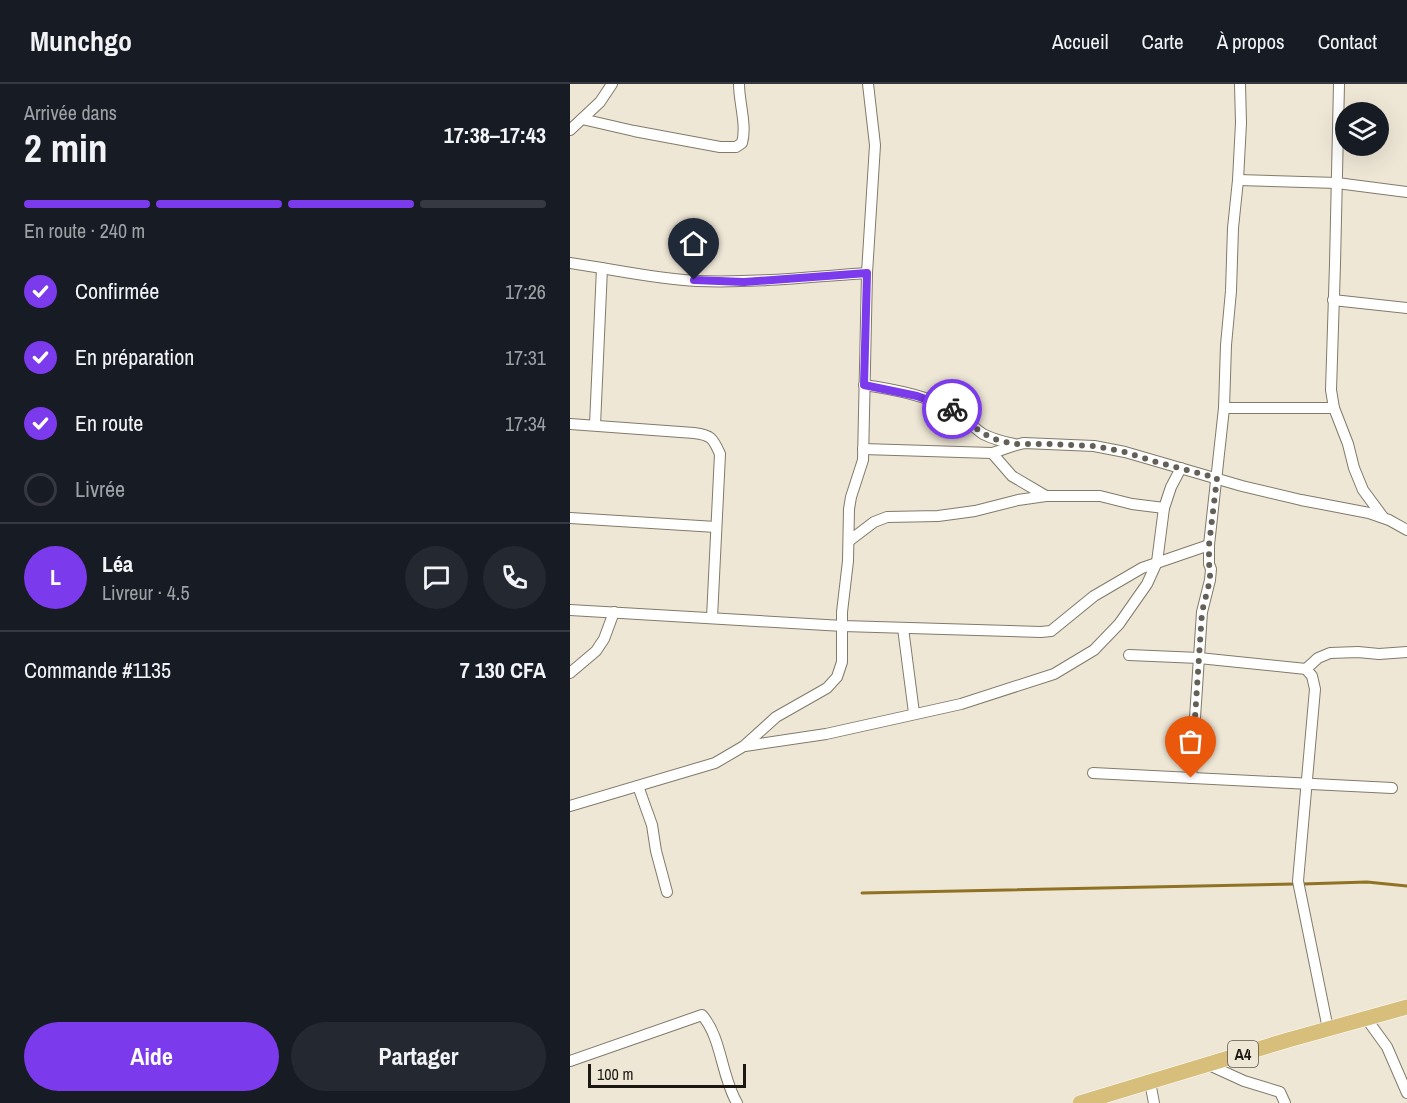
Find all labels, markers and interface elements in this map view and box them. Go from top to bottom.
text: Munchgo [30,22,132,60]
text: Accueil [1052,27,1109,56]
text: Carte [1142,27,1184,56]
text: À propos [1217,27,1285,56]
text: Contact [1318,27,1377,56]
text: Arrivée dans [24,99,117,126]
map controls [1335,102,1389,156]
button: layers [1335,102,1389,156]
text: 17:38–17:43 [444,120,546,150]
text: 2 min [24,122,108,174]
text: En route · 240 m [24,217,145,244]
pin [668,218,719,280]
icon: home [677,227,710,260]
icon: check [24,275,57,308]
text: Confirmée [75,276,159,306]
text: 17:26 [505,278,546,305]
icon: check [24,341,57,374]
text: En préparation [75,342,194,372]
text: 17:31 [505,344,546,371]
courier [922,379,982,439]
icon: bike [936,393,969,426]
icon: check [24,407,57,440]
text: En route [75,408,143,438]
text: 17:34 [505,410,546,437]
text: Livrée [75,474,125,504]
button: chat [405,546,468,609]
button: phone [483,546,546,609]
text: Léa [102,549,133,579]
text: L [50,562,61,592]
text: Livreur · 4.5 [102,579,190,606]
text: Commande #1135 [24,655,171,685]
text: 7 130 CFA [460,655,546,685]
pin [1165,716,1216,778]
icon: bag [1174,725,1207,758]
button: Aide [24,1022,279,1091]
button: Partager [291,1022,546,1091]
road number: A4 [1228,1041,1258,1067]
scale bar [588,1061,746,1088]
text: 100 m [597,1063,633,1085]

